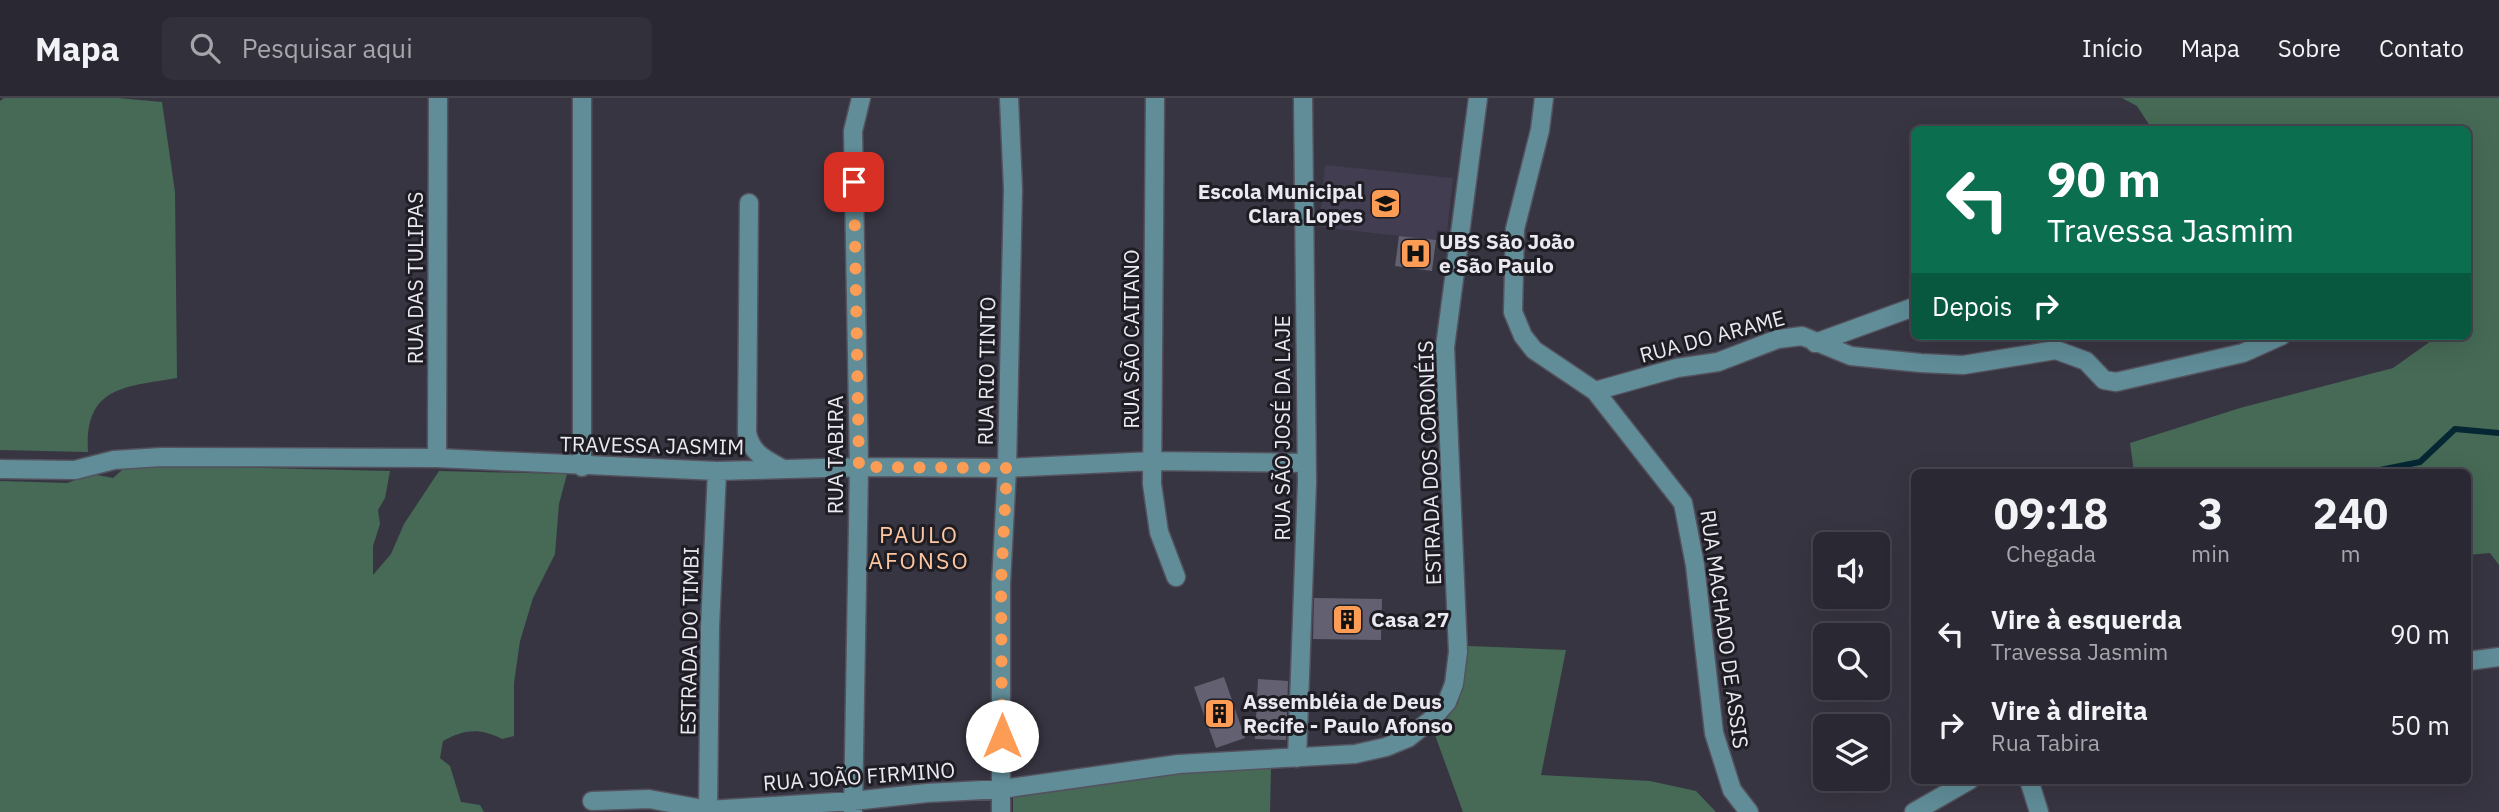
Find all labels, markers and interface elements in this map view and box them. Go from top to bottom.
search box [162,17,652,80]
text: Mapa [35,27,120,70]
icon: search [186,29,224,67]
text: Pesquisar aqui [242,31,413,65]
text: Início [2082,32,2143,64]
text: Mapa [2181,32,2240,64]
text: Sobre [2278,32,2341,64]
text: Contato [2379,32,2464,64]
text: 90 m [2047,147,2161,210]
pin [824,152,884,212]
icon: left [1932,154,2023,245]
icon: arrive [835,163,873,201]
place label: Escola Municipal Clara Lopes [1198,177,1363,229]
school or university icon: Escola Municipal Clara Lopes [1369,186,1403,220]
street label: RUA DAS TULIPAS [401,192,429,364]
text: Travessa Jasmim [2047,209,2294,251]
place label: UBS São João e São Paulo [1439,227,1575,279]
hospital icon: UBS São João e São Paulo [1399,236,1433,270]
street label: RUA SÃO CAITANO [1117,249,1145,429]
icon: right [2027,287,2065,325]
text: Depois [1932,289,2013,323]
street label: RUA RIO TINTO [971,296,1001,446]
street label: RUA DO ARAME [1636,303,1788,369]
street label: RUA SÃO JOSÉ DA LAJE [1268,315,1296,541]
street label: ESTRADA DOS CORONÉIS [1411,340,1447,586]
street label: RUA TABIRA [821,396,849,514]
street label: TRAVESSA JASMIM [560,429,744,461]
text: 09:18 [1994,486,2108,541]
text: 3 [2198,486,2223,541]
text: 240 [2313,486,2388,541]
street label: RUA MACHADO DE ASSIS [1694,508,1756,750]
district label: PAULO AFONSO [868,519,970,575]
map controls [1813,532,1890,791]
button: sound [1813,532,1890,609]
text: Chegada [2006,538,2096,568]
text: min [2191,538,2230,568]
text: m [2340,538,2361,568]
street label: ESTRADA DO TIMBI [673,546,705,736]
building icon: Casa 27 [1331,602,1365,636]
text: Vire à esquerda [1991,602,2182,636]
place label: Casa 27 [1371,605,1449,633]
icon: left [1932,615,1970,653]
text: 90 m [2390,617,2450,651]
button: search [1813,623,1890,700]
text: Travessa Jasmim [1991,636,2168,666]
place label: Assembléia de Deus Recife - Paulo Afonso [1243,687,1453,739]
text: Vire à direita [1991,693,2148,727]
building icon: Assembléia de Deus Recife - Paulo Afonso [1203,696,1237,730]
position arrow [965,699,1039,773]
icon: right [1932,706,1970,744]
text: 50 m [2390,708,2450,742]
button: layers [1813,714,1890,791]
text: Rua Tabira [1991,727,2100,757]
street label: RUA JOÃO FIRMINO [762,755,956,797]

